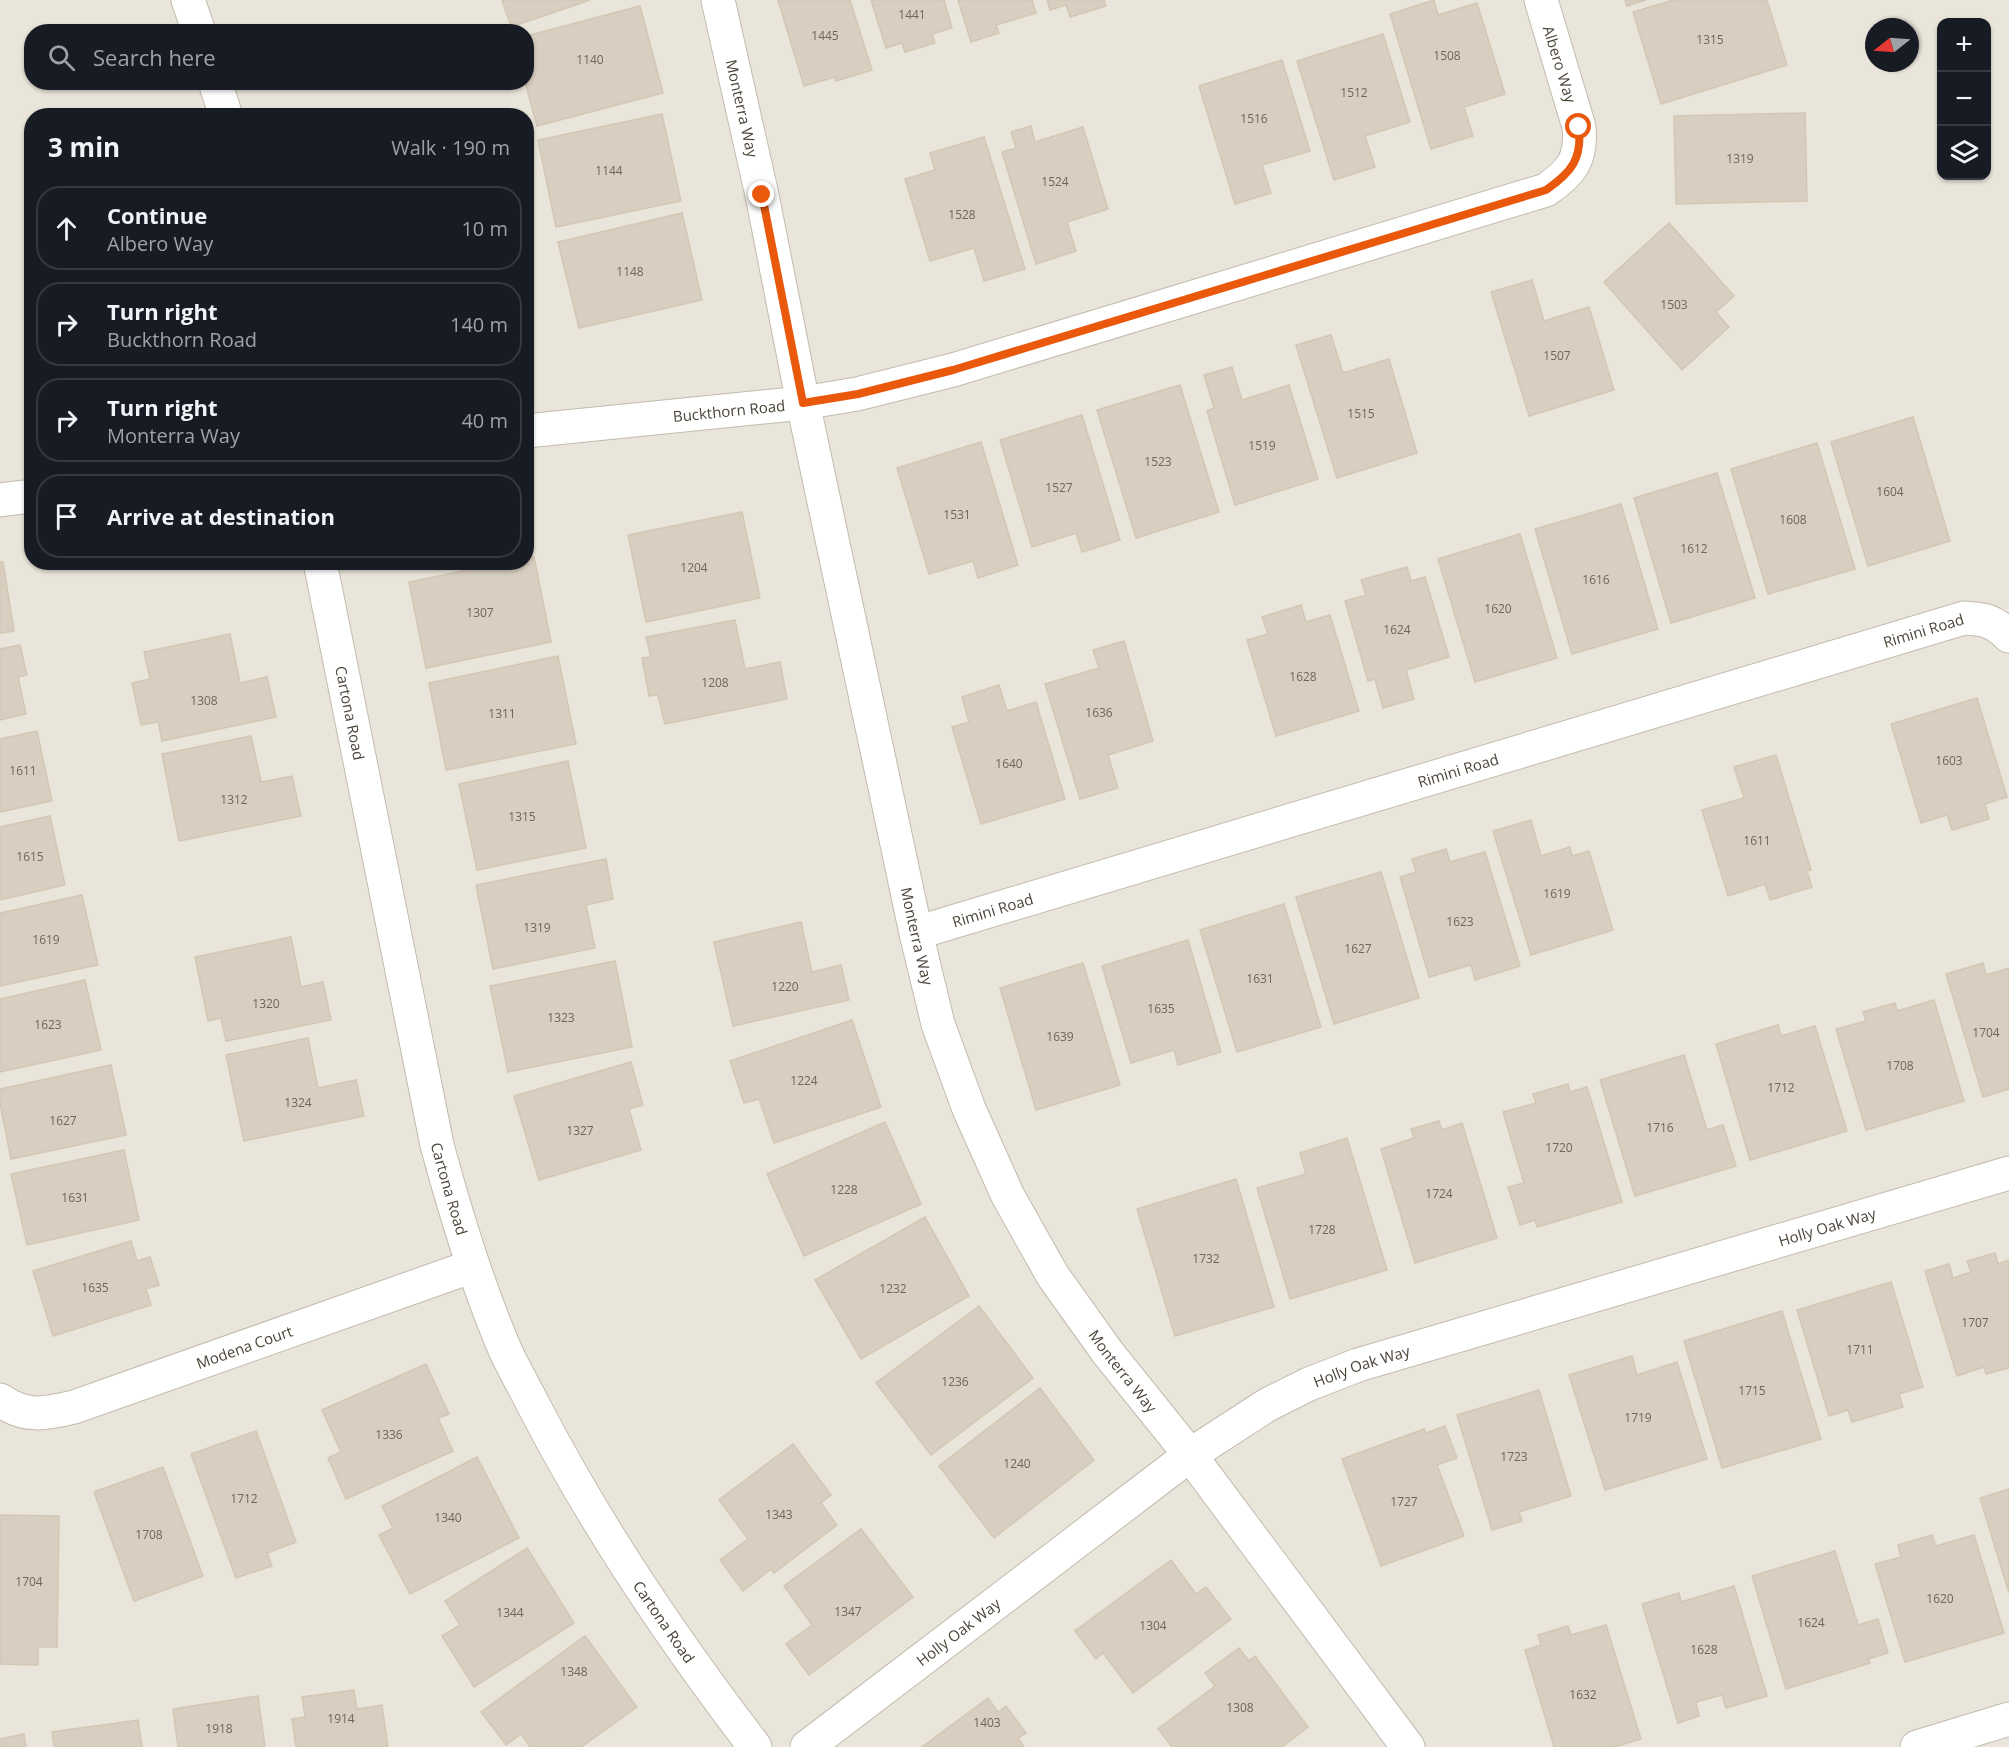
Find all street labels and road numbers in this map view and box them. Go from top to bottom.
street label: Albero Way [1539,23,1581,105]
street label: Monterra Way [722,57,763,160]
street label: Buckthorn Road [672,395,786,426]
street label: Rimini Road [1881,609,1966,652]
street label: Cartona Road [331,664,370,762]
street label: Rimini Road [1415,748,1501,792]
street label: Monterra Way [896,885,938,987]
street label: Rimini Road [950,888,1035,932]
street label: Cartona Road [427,1140,472,1237]
street label: Holly Oak Way [1776,1203,1879,1250]
street label: Modena Court [193,1321,295,1373]
street label: Monterra Way [1084,1326,1162,1417]
street label: Holly Oak Way [1310,1340,1412,1391]
street label: Cartona Road [629,1577,700,1667]
street label: Holly Oak Way [912,1593,1005,1670]

